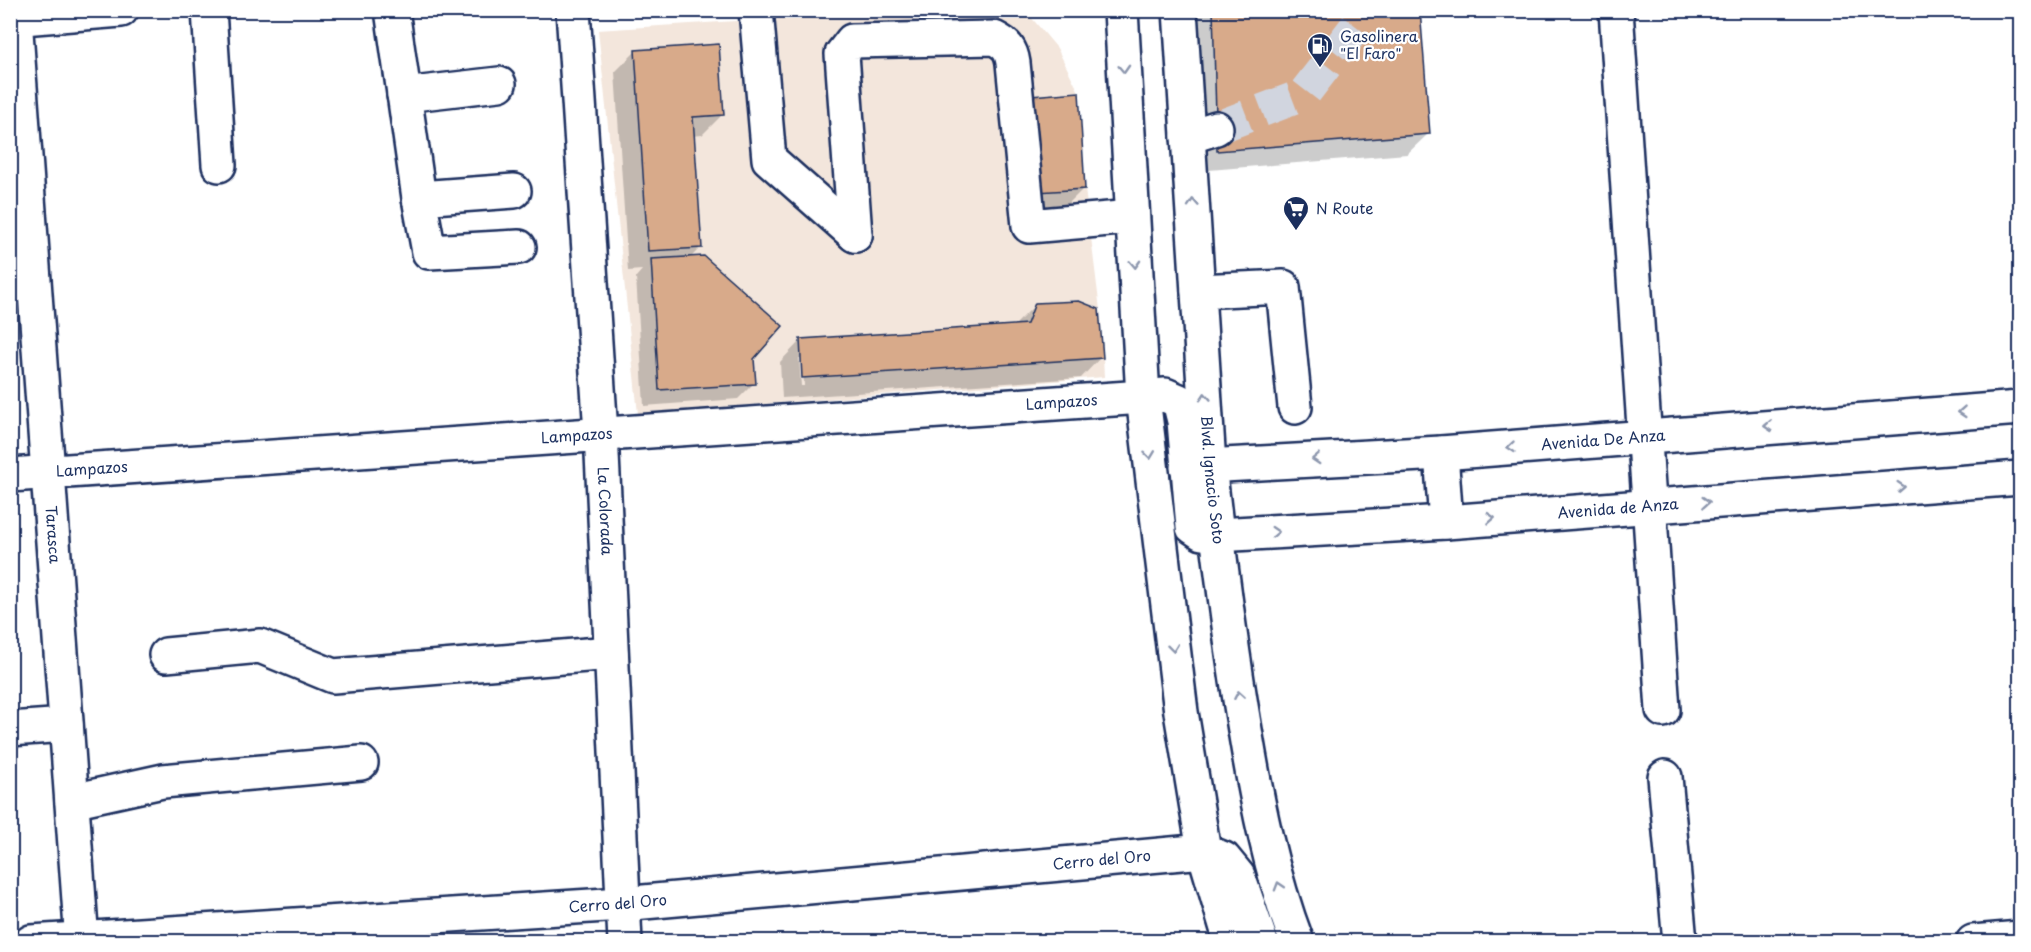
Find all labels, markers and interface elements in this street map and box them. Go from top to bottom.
place label: Gasolinera "El Faro" [1340,24,1419,64]
fuel station icon: Gasolinera "El Faro" [1305,31,1335,69]
one-way arrow [1118,64,1131,73]
supermarket icon: N Route [1281,194,1311,232]
place label: N Route [1316,196,1374,219]
one-way arrow [1186,198,1199,207]
one-way arrow [1128,259,1141,268]
street label: Lampazos [1025,387,1098,415]
one-way arrow [1199,393,1212,402]
one-way arrow [1958,405,1967,418]
street label: Blvd. Ignacio Soto [1196,415,1231,545]
one-way arrow [1763,420,1772,433]
street label: Lampazos [540,421,613,448]
street label: Avenida De Anza [1540,423,1667,455]
one-way arrow [1506,440,1515,453]
one-way arrow [1143,450,1156,459]
one-way arrow [1311,453,1320,466]
street label: Lampazos [55,454,129,482]
street label: La Colorada [593,466,620,556]
one-way arrow [1896,481,1905,494]
street label: Avenida de Anza [1557,491,1680,523]
one-way arrow [1702,496,1711,509]
street label: Tarasca [40,505,68,565]
one-way arrow [1486,512,1495,525]
one-way arrow [1271,525,1280,538]
one-way arrow [1166,644,1179,653]
one-way arrow [1233,691,1246,701]
street label: Cerro del Oro [1052,843,1152,875]
one-way arrow [1274,881,1286,892]
street label: Cerro del Oro [568,887,668,917]

